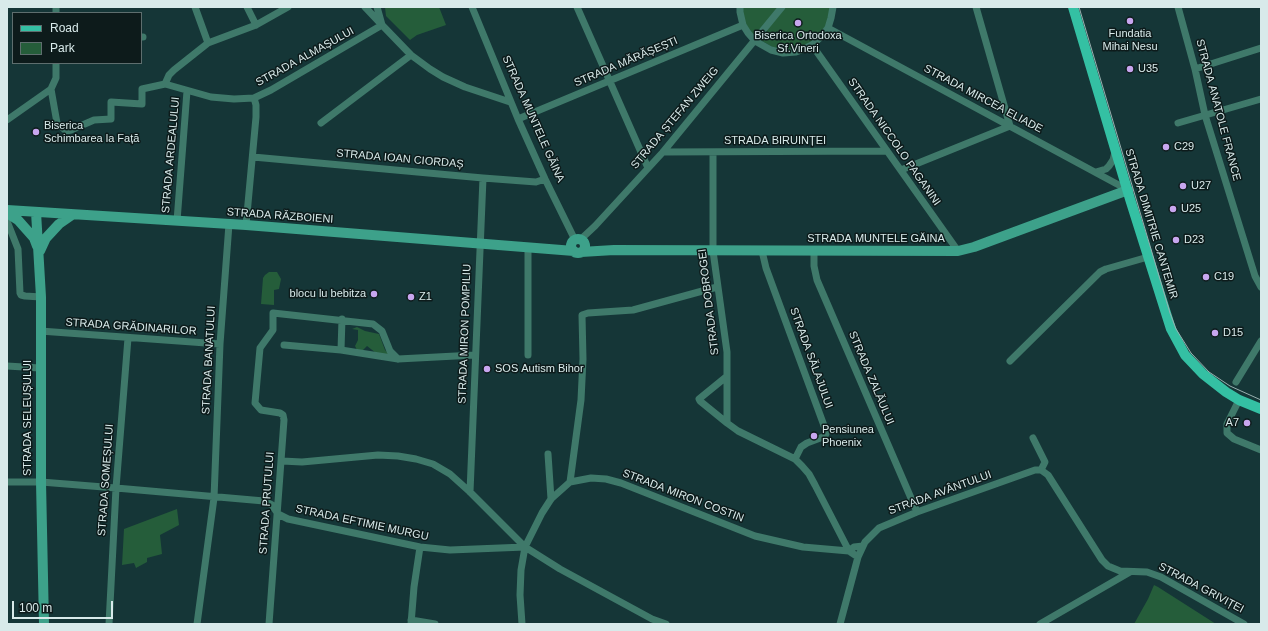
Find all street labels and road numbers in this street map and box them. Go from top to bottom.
street label: STRADA ALMAȘULUI [254,25,356,89]
street label: STRADA MĂRĂȘEȘTI [572,34,680,90]
street label: STRADA ANATOLE FRANCE [1193,38,1243,182]
street label: STRADA MUNTELE GĂINA [499,53,567,185]
street label: STRADA MIRCEA ELIADE [921,62,1045,136]
street label: STRADA ȘTEFAN ZWEIG [628,64,722,172]
street label: STRADA NICCOLO PAGANINI [845,76,943,208]
street label: STRADA ARDEALULUI [159,96,183,214]
street label: STRADA BIRUINȚEI [724,134,826,148]
street label: STRADA IOAN CIORDAȘ [336,147,464,171]
street label: STRADA DIMITRIE CANTEMIR [1122,147,1180,301]
street label: STRADA RĂZBOIENI [226,206,334,226]
street label: STRADA MUNTELE GĂINA [807,232,945,246]
street label: STRADA DOBROGEI [696,248,722,356]
street label: STRADA MIRON POMPILIU [456,264,474,404]
street label: STRADA BANATULUI [200,305,218,415]
street label: STRADA SĂLAJULUI [787,306,835,410]
street label: STRADA GRĂDINARILOR [65,316,197,338]
street label: STRADA ZALĂULUI [845,329,897,427]
street label: STRADA SELEUȘULUI [21,360,35,476]
street label: STRADA SOMEȘULUI [95,423,117,537]
street label: STRADA PRUTULUI [257,451,277,555]
street label: STRADA MIRON COSTIN [620,467,746,525]
street label: STRADA AVÂNTULUI [887,468,993,518]
street label: STRADA EFTIMIE MURGU [294,502,430,544]
street label: STRADA GRIVIȚEI [1156,560,1246,616]

